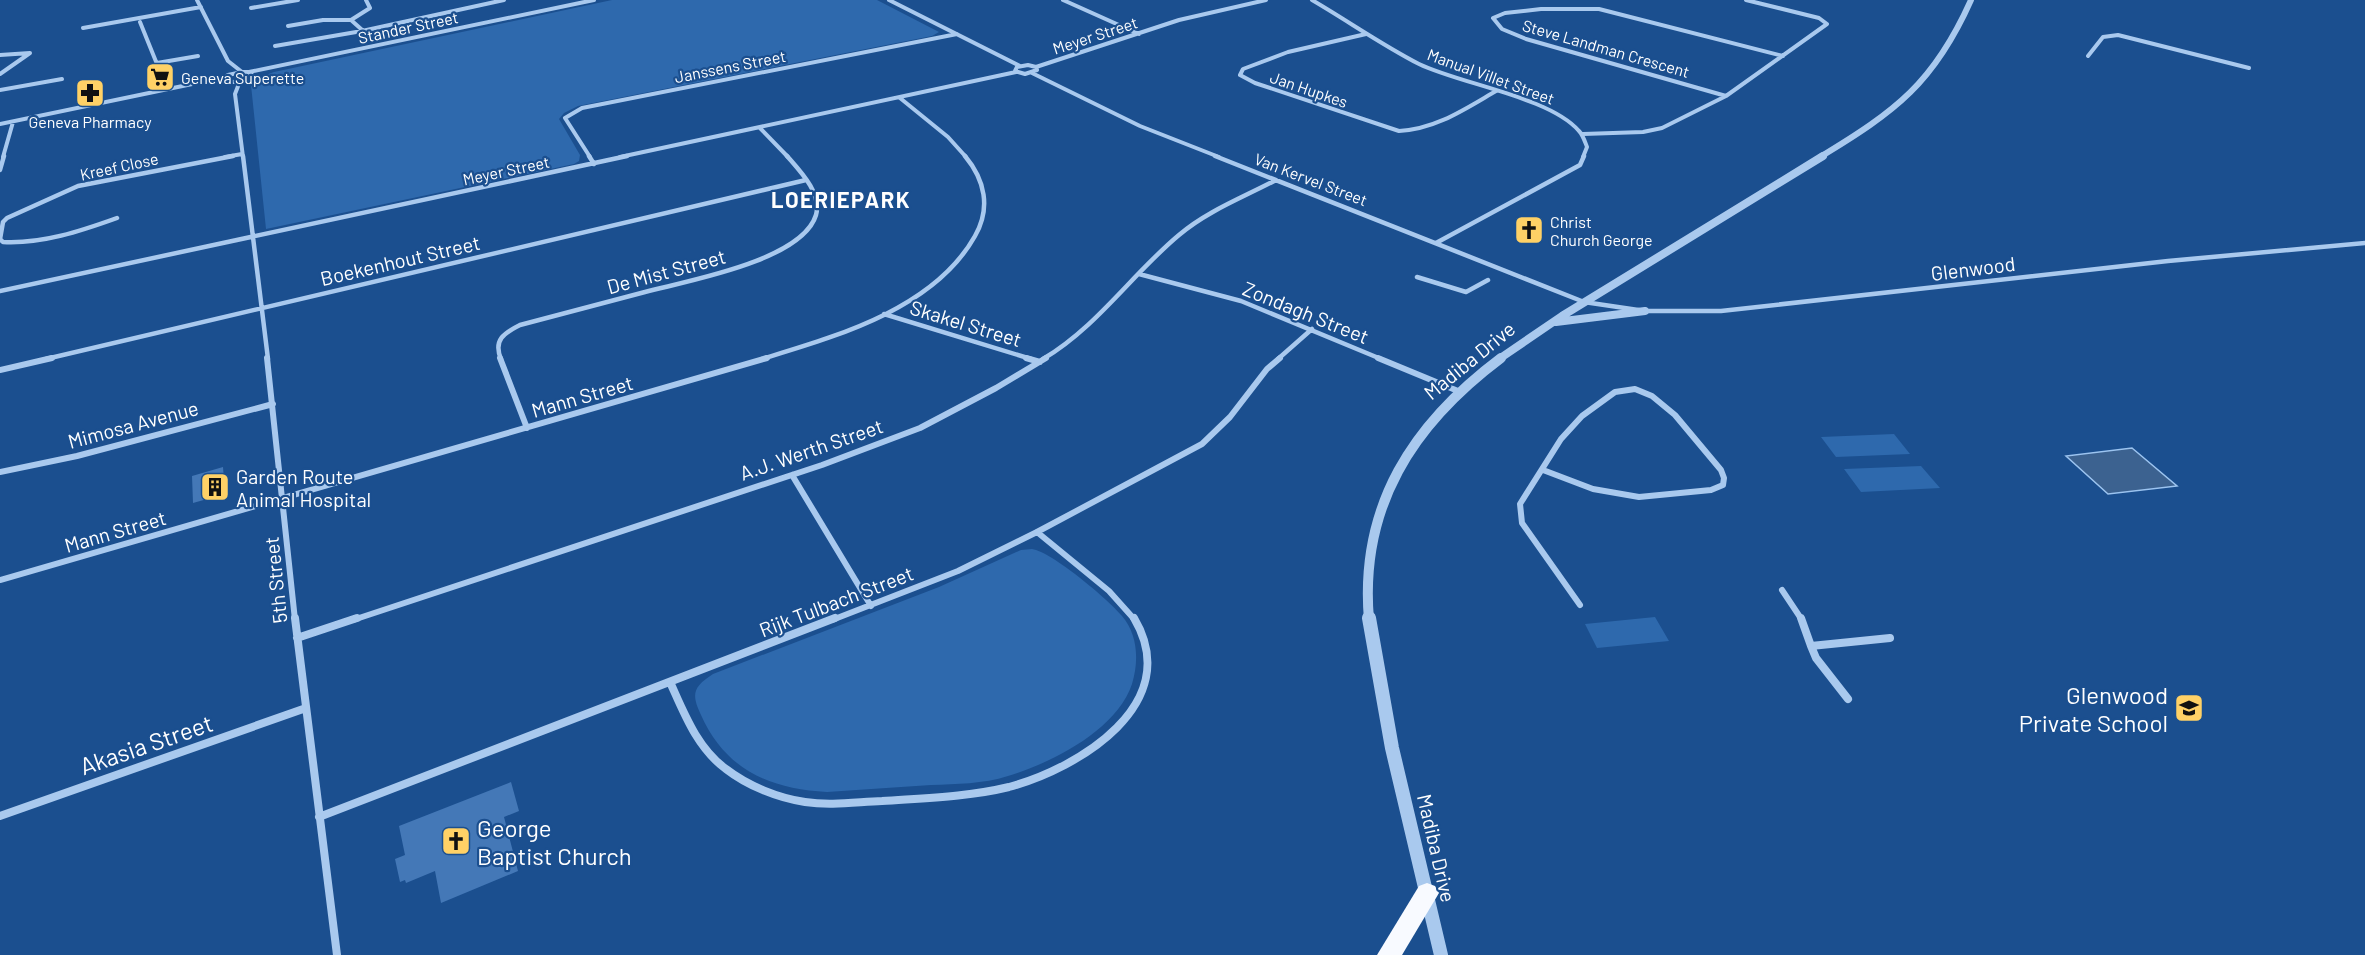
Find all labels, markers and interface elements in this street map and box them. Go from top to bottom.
street label: Stander Street [356,7,460,47]
street label: Meyer Street [1050,12,1140,58]
street label: Steve Landman Crescent [1520,15,1692,81]
street label: Manual Villet Street [1425,44,1557,108]
street label: Janssens Street [673,46,787,86]
supermarket icon: Geneva Superette [144,61,176,93]
street label: Jan Hupkes [1268,67,1350,111]
place label: Geneva Superette [181,68,304,87]
pharmacy icon: Geneva Pharmacy [74,77,106,109]
place label: Geneva Pharmacy [28,112,152,131]
street label: Kreef Close [78,148,160,184]
street label: Van Kervel Street [1252,149,1370,209]
street label: Meyer Street [461,152,551,188]
district label: LOERIEPARK [771,186,911,212]
place label: Christ Church George [1550,212,1653,249]
church icon: Christ Church George [1513,214,1545,246]
street label: Boekenhout Street [318,230,482,290]
street label: De Mist Street [604,244,728,298]
street label: Glenwood [1929,251,2017,285]
street label: Zondagh Street [1239,276,1373,348]
street label: Skakel Street [907,295,1025,351]
street label: Madiba Drive [1419,316,1519,404]
street label: Mann Street [528,370,636,422]
street label: Mimosa Avenue [65,395,201,453]
street label: A.J. Werth Street [736,413,886,485]
place label: Garden Route Animal Hospital [236,464,371,511]
building icon: Garden Route Animal Hospital [199,471,231,503]
street label: Mann Street [61,505,169,557]
street label: 5th Street [259,536,291,624]
street label: Rijk Tulbach Street [756,561,916,641]
place label: Glenwood Private School [2019,680,2168,737]
school or university icon: Glenwood Private School [2173,692,2205,724]
street label: Akasia Street [76,708,216,780]
street label: Madiba Drive [1413,792,1461,904]
place label: George Baptist Church [477,813,632,870]
church icon: George Baptist Church [440,825,472,857]

